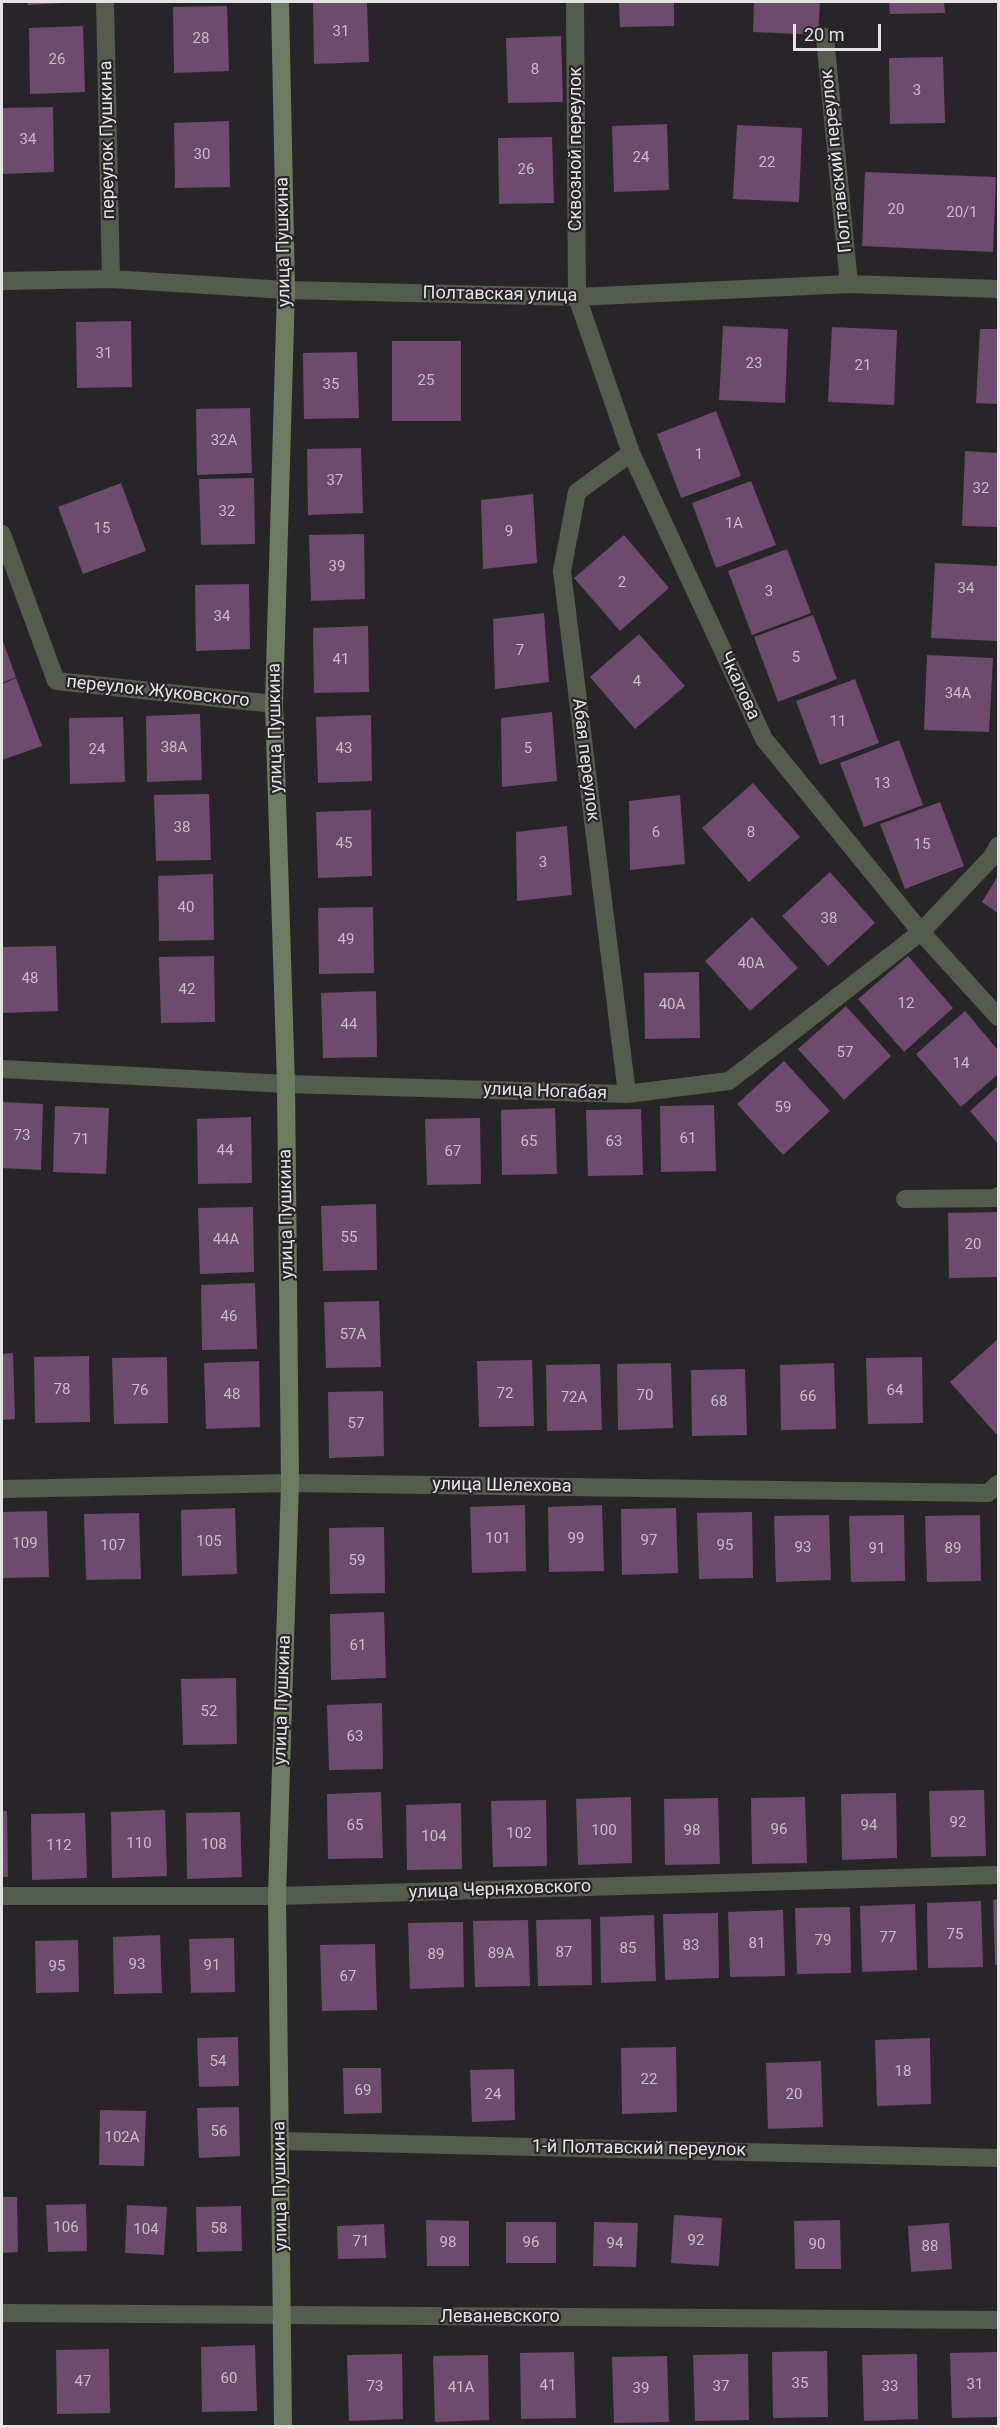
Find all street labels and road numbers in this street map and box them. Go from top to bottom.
street label: переулок Пушкина [96,60,120,220]
street label: Сквозной переулок [565,67,587,231]
street label: Полтавский переулок [817,68,857,254]
street label: улица Пушкина [272,177,296,307]
street label: Полтавская улица [422,283,578,307]
street label: Чкалова [714,649,764,723]
street label: улица Пушкина [264,663,288,793]
street label: переулок Жуковского [65,672,251,712]
street label: Абая переулок [567,697,603,823]
street label: улица Ногабая [483,1079,607,1105]
street label: улица Пушкина [275,1149,299,1279]
street label: улица Шелехова [432,1474,572,1498]
street label: улица Пушкина [270,1635,296,1765]
street label: улица Черняховского [409,1876,591,1904]
street label: улица Пушкина [269,2121,293,2251]
street label: 1-й Полтавский переулок [532,2136,746,2162]
street label: Леваневского [440,2306,560,2328]

